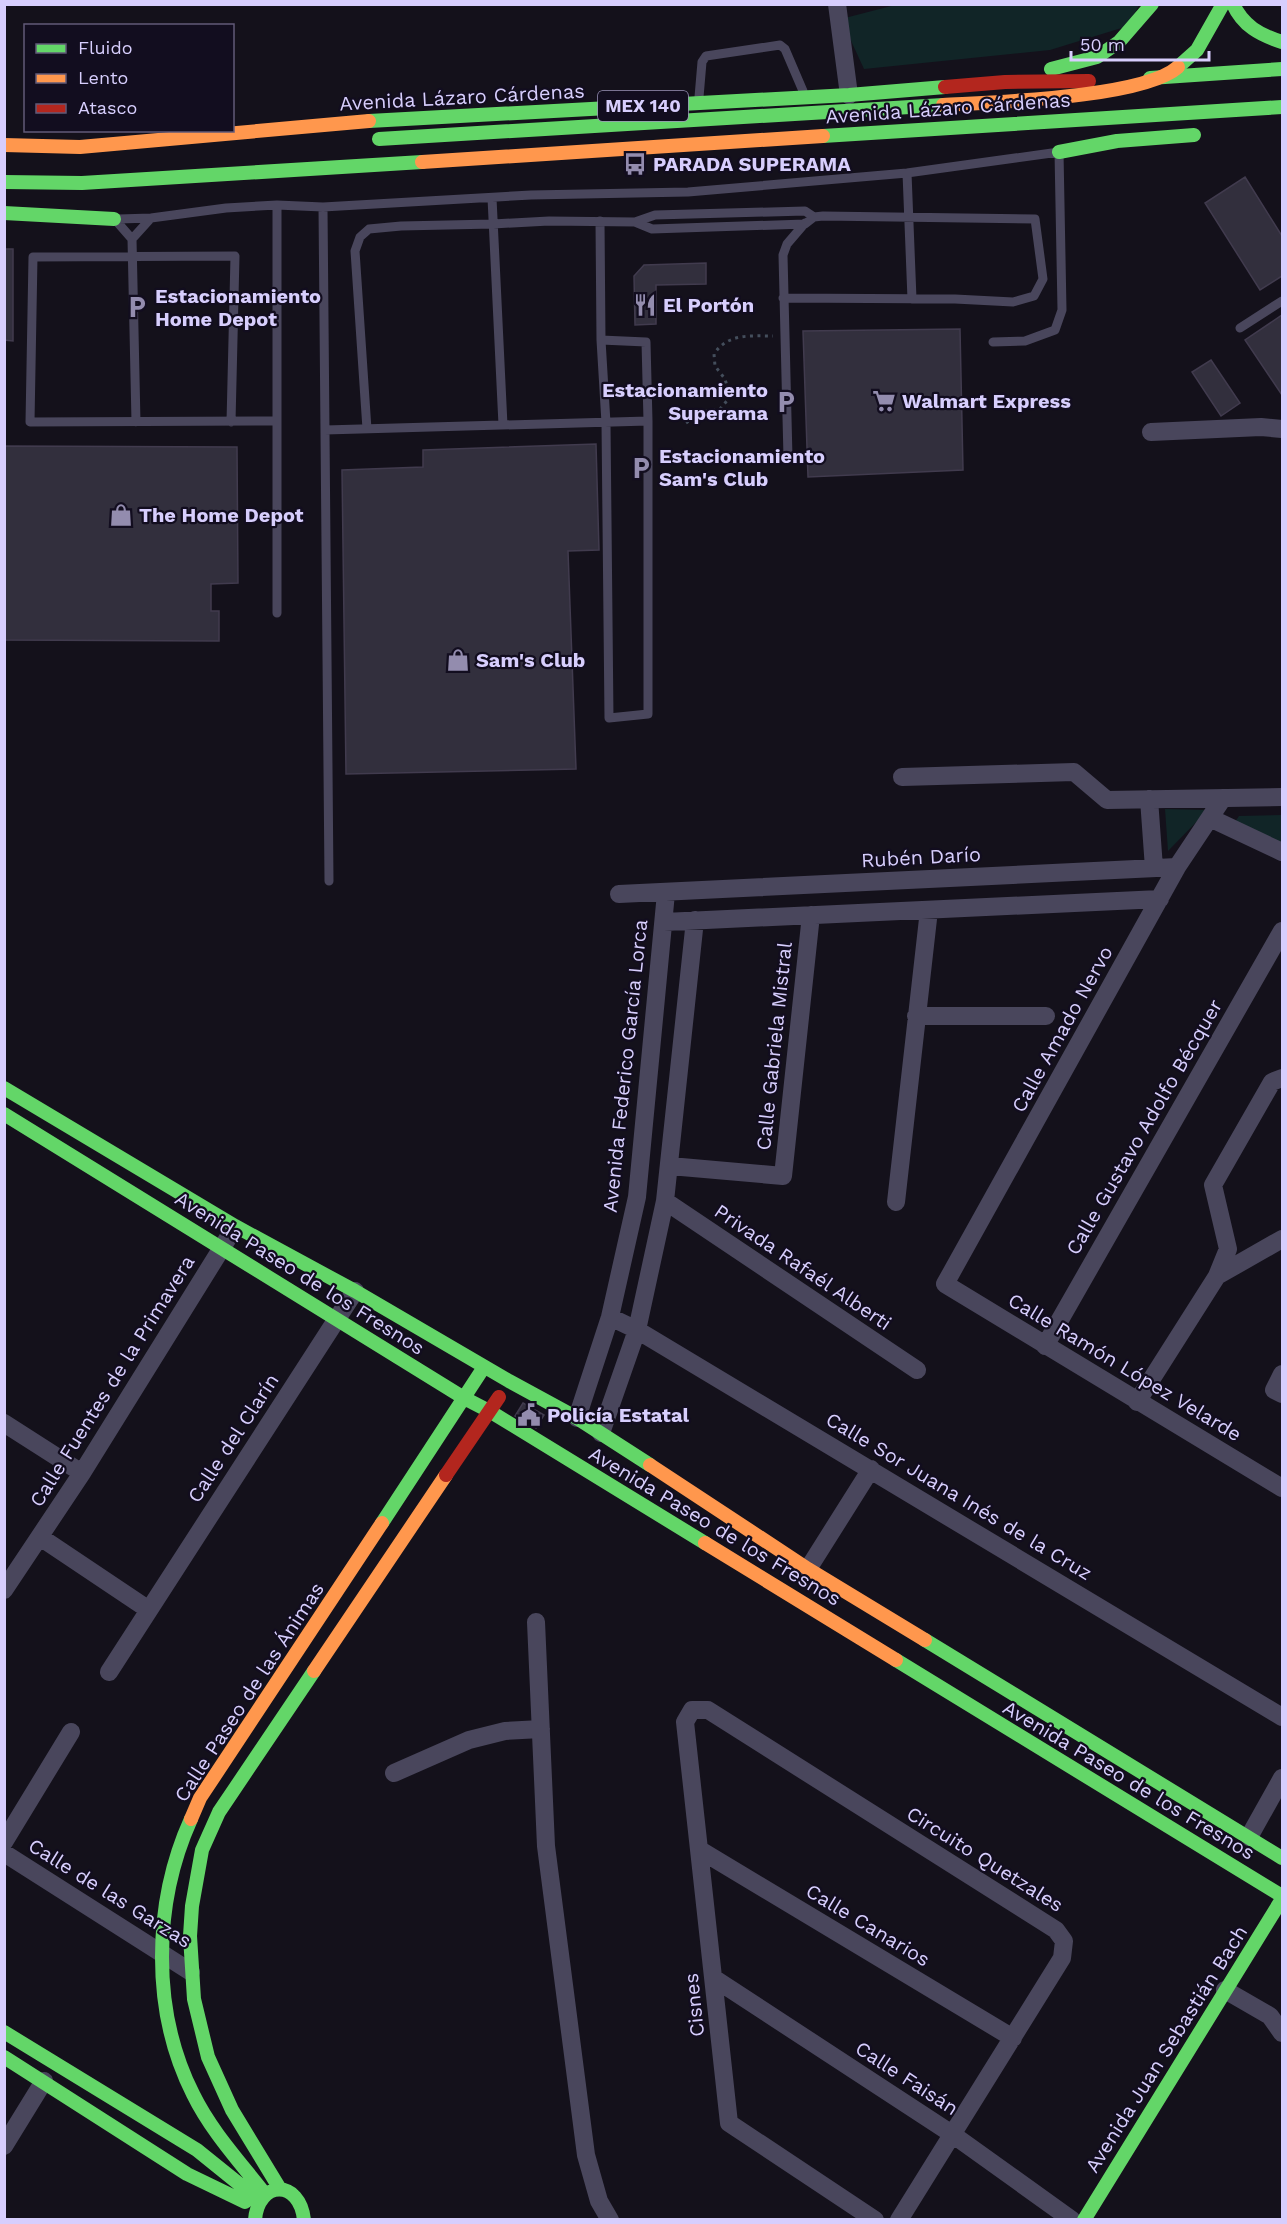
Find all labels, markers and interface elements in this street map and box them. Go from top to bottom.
legend [24,24,234,132]
scale bar [1071,24,1209,62]
text: 50 m [1080,34,1125,55]
text: Fluido [78,37,132,58]
text: Lento [78,67,128,88]
street label: Avenida Lázaro Cárdenas [339,79,585,115]
street label: Avenida Lázaro Cárdenas [825,87,1071,129]
road number: MEX 140 [598,91,688,121]
text: Atasco [78,97,137,118]
bus stop icon: PARADA SUPERAMA [622,151,648,177]
place label: PARADA SUPERAMA [653,152,851,176]
place label: Estacionamiento Home Depot [155,284,321,331]
restaurant icon: El Portón [632,292,658,318]
place label: El Portón [663,293,754,317]
parking icon: Estacionamiento Home Depot [124,294,150,320]
place label: Estacionamiento Superama [602,378,768,425]
supermarket icon: Walmart Express [871,388,897,414]
parking icon: Estacionamiento Superama [773,389,799,415]
place label: Walmart Express [902,389,1071,413]
place label: Estacionamiento Sam's Club [659,444,825,491]
parking icon: Estacionamiento Sam's Club [628,455,654,481]
shop icon: The Home Depot [108,502,134,528]
place label: The Home Depot [139,503,304,527]
shop icon: Sam's Club [445,647,471,673]
place label: Sam's Club [476,648,585,672]
street label: Rubén Darío [860,842,982,872]
street label: Avenida Federico García Lorca [598,918,652,1214]
street label: Calle Gabriela Mistral [751,941,797,1151]
street label: Calle Amado Nervo [1006,942,1118,1116]
street label: Calle Gustavo Adolfo Bécquer [1061,995,1227,1259]
street label: Avenida Paseo de los Fresnos [171,1186,429,1360]
street label: Privada Rafaél Alberti [710,1199,896,1335]
street label: Calle Fuentes de la Primavera [24,1251,200,1511]
street label: Calle Ramón López Velarde [1004,1288,1246,1446]
street label: Calle del Clarín [182,1369,284,1507]
public building icon: Policía Estatal [516,1402,542,1428]
place label: Policía Estatal [547,1403,690,1427]
street label: Calle Sor Juana Inés de la Cruz [822,1407,1096,1585]
street label: Avenida Paseo de los Fresnos [585,1441,845,1611]
street label: Calle Paseo de las Ánimas [169,1578,329,1806]
street label: Avenida Paseo de los Fresnos [999,1695,1259,1865]
street label: Circuito Quetzales [902,1801,1068,1917]
street label: Calle de las Garzas [24,1833,196,1953]
street label: Calle Canarios [802,1879,934,1971]
street label: Avenida Juan Sebastián Bach [1080,1921,1252,2177]
street label: Cisnes [679,1972,709,2038]
street label: Calle Faisán [851,2036,963,2120]

